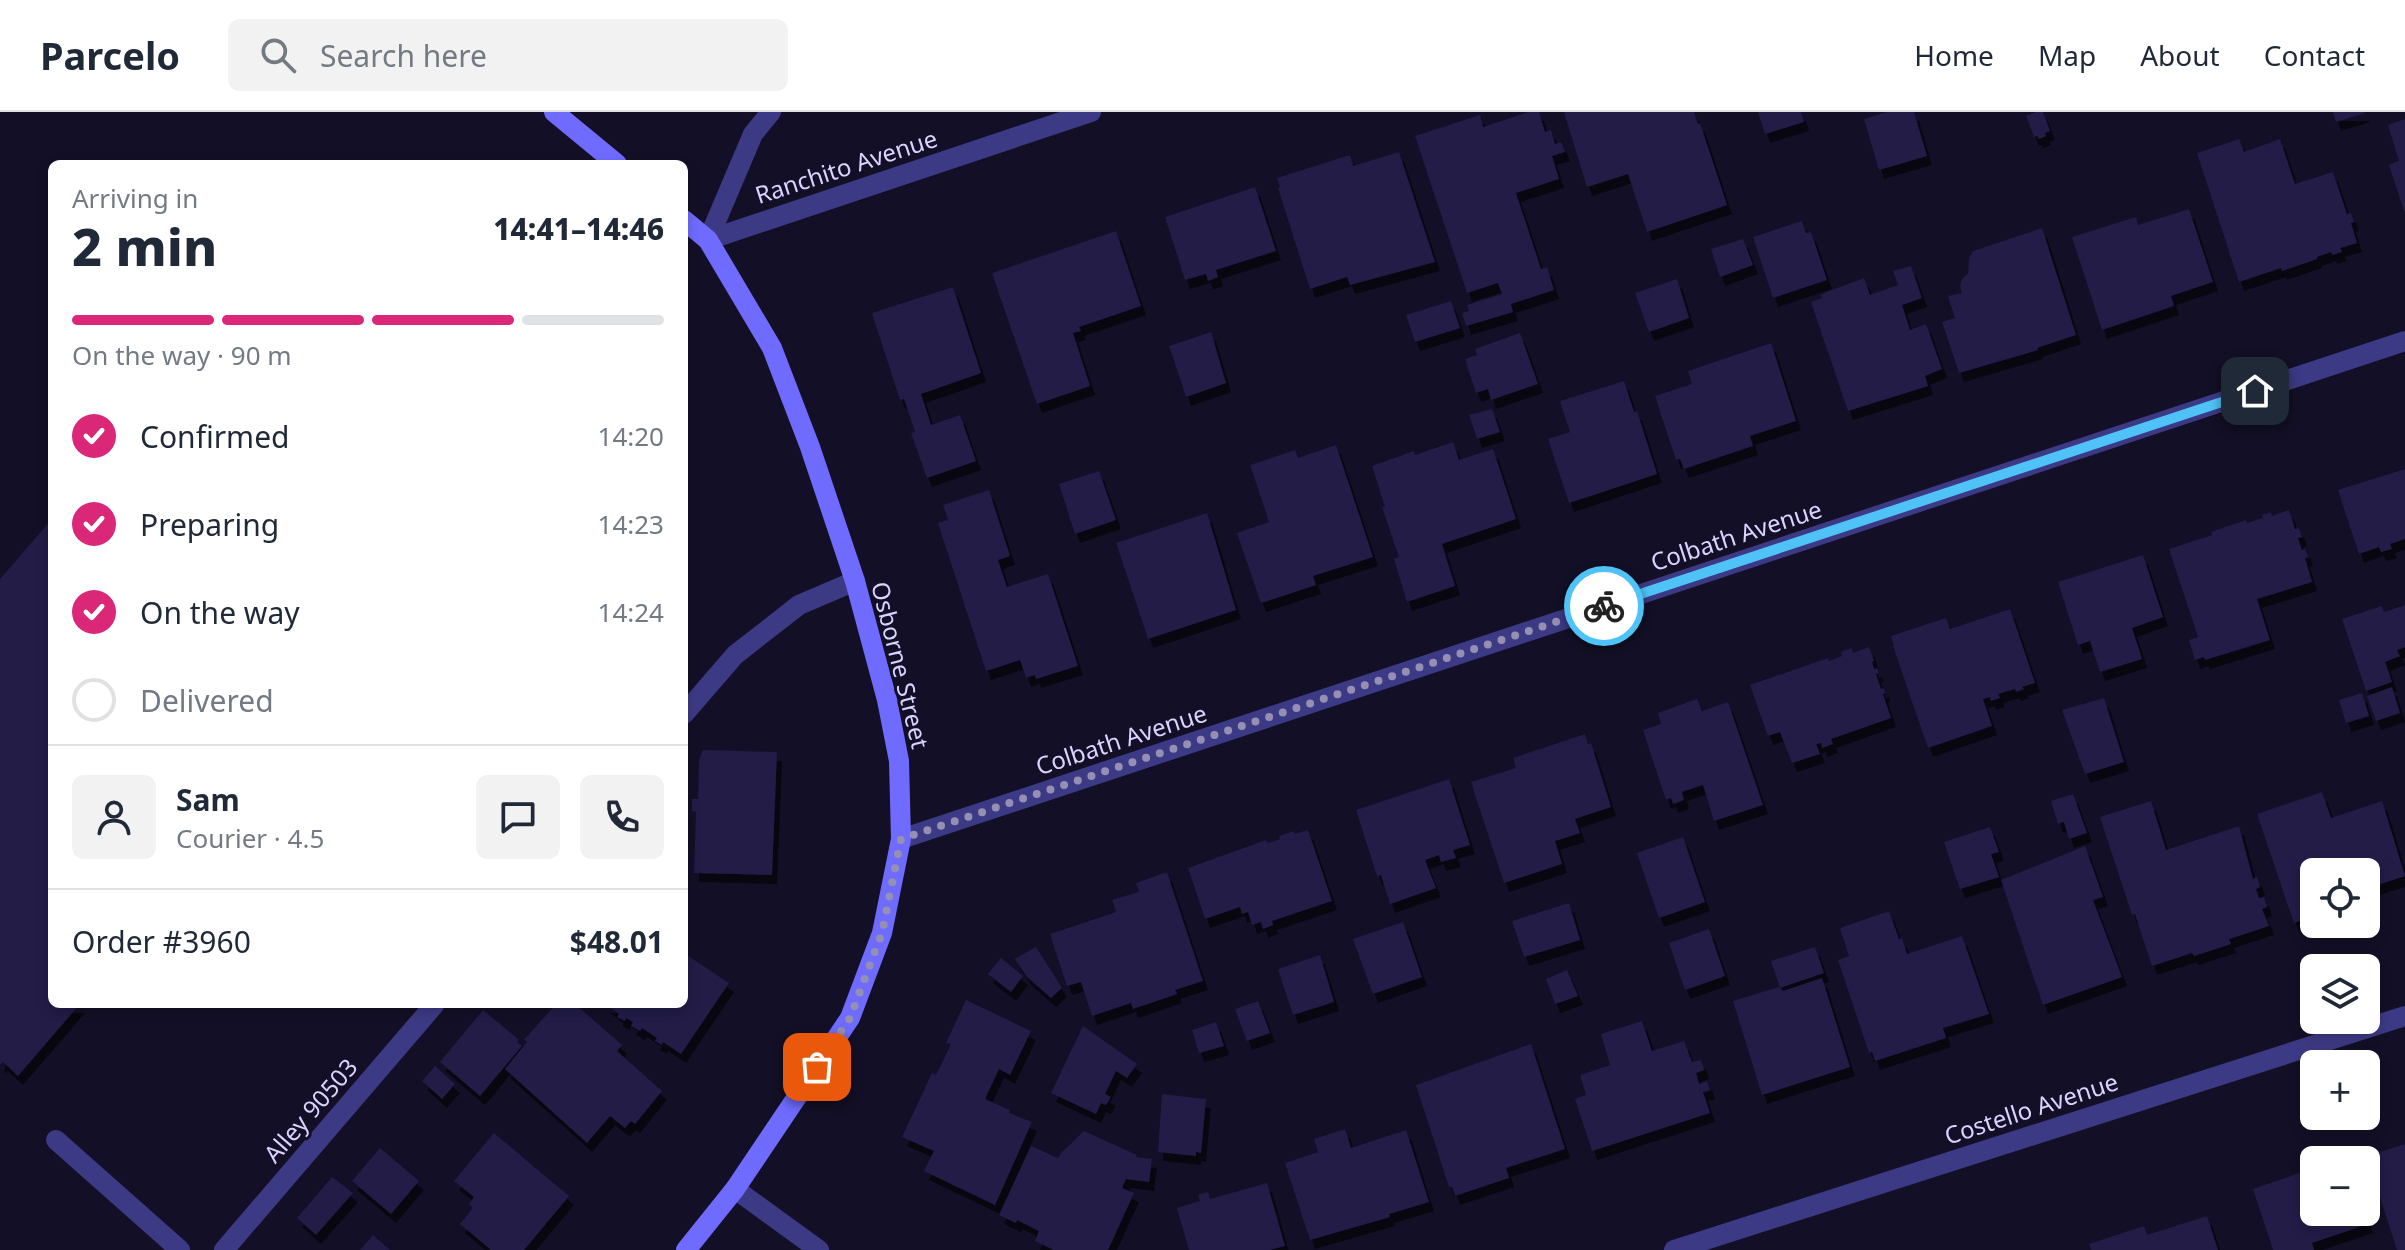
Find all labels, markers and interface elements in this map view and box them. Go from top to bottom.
search box [228,19,788,91]
text: Parcelo [40,29,180,81]
icon: search [256,33,300,77]
text: Search here [320,35,487,76]
text: Home [1914,36,1994,74]
text: Map [2038,36,2096,74]
text: About [2140,36,2220,74]
text: Contact [2264,36,2365,74]
street label: Ranchito Avenue [751,121,941,211]
text: Arriving in [72,180,198,216]
text: 14:41–14:46 [493,208,664,249]
text: 2 min [72,210,217,281]
text: On the way · 90 m [72,337,292,373]
pin [2221,357,2289,425]
icon: home [2233,369,2277,413]
icon: check [72,414,116,458]
text: Confirmed [140,416,290,457]
text: 14:20 [598,418,664,454]
street label: Colbath Avenue [1646,492,1826,578]
icon: check [72,502,116,546]
text: Preparing [140,504,279,545]
text: 14:23 [598,506,664,542]
courier [1564,566,1644,646]
street label: Osborne Street [864,578,938,752]
icon: bike [1582,584,1626,628]
icon: check [72,590,116,634]
text: On the way [140,592,300,633]
text: 14:24 [598,594,664,630]
text: Delivered [140,680,274,721]
street label: Colbath Avenue [1031,696,1211,782]
button: person [72,775,156,859]
button: chat [476,775,560,859]
button: phone [580,775,664,859]
text: Sam [176,779,240,820]
text: Courier · 4.5 [176,820,324,856]
map controls [2300,858,2380,1226]
button: locate [2300,858,2380,938]
text: Order #3960 [72,921,251,962]
text: $48.01 [570,921,664,962]
button: layers [2300,954,2380,1034]
pin [783,1033,851,1101]
icon: bag [795,1045,839,1089]
button: + [2300,1050,2380,1130]
street label: Alley 90503 [256,1051,364,1169]
street label: Costello Avenue [1940,1064,2122,1152]
button: − [2300,1146,2380,1226]

